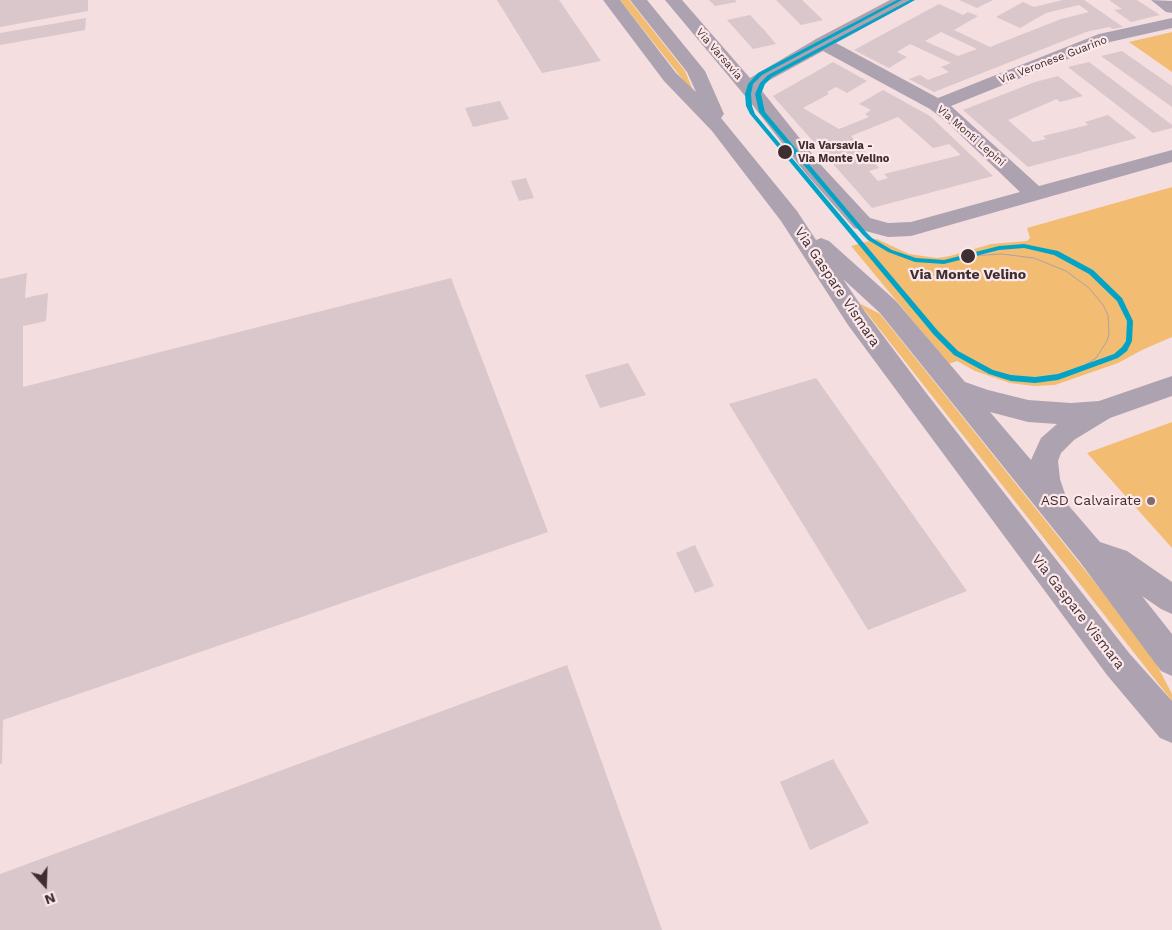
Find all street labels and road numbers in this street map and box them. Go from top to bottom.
street label: Via Varsavia [693,26,745,82]
street label: Via Veronese Guarino [997,33,1109,87]
street label: Via Monti Lepini [934,103,1008,169]
street label: Via Gaspare Vismara [791,224,883,350]
street label: Via Gaspare Vismara [1028,551,1128,673]

